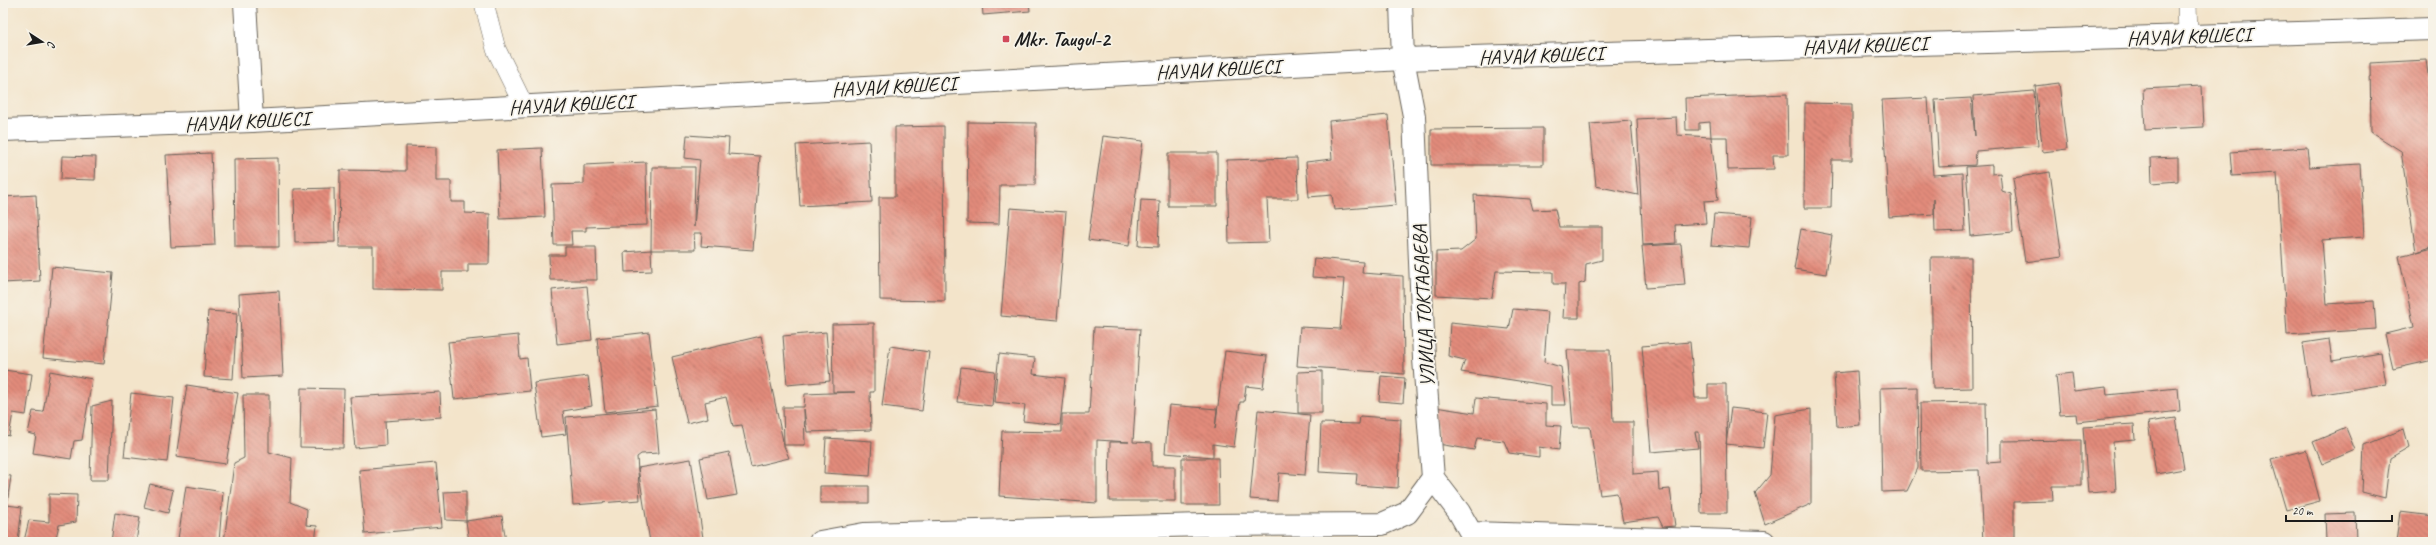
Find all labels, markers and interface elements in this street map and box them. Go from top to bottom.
north arrow [22,22,62,62]
street label: НАУАИ КӨШЕСІ [2126,22,2257,51]
place label: Mkr. Taugul-2 [1014,27,1112,52]
street label: НАУАИ КӨШЕСІ [1802,31,1933,60]
marker: Mkr. Taugul-2 [1001,34,1011,44]
text: С [44,40,59,50]
street label: НАУАИ КӨШЕСІ [1478,41,1609,70]
street label: НАУАИ КӨШЕСІ [1155,53,1286,85]
street label: НАУАИ КӨШЕСІ [831,70,962,102]
street label: НАУАИ КӨШЕСІ [508,88,639,120]
street label: НАУАИ КӨШЕСІ [184,105,315,137]
street label: УЛИЦА ТОКТАБАЕВА [1407,223,1440,388]
scale bar [2286,497,2392,523]
text: 20 m [2292,503,2314,519]

